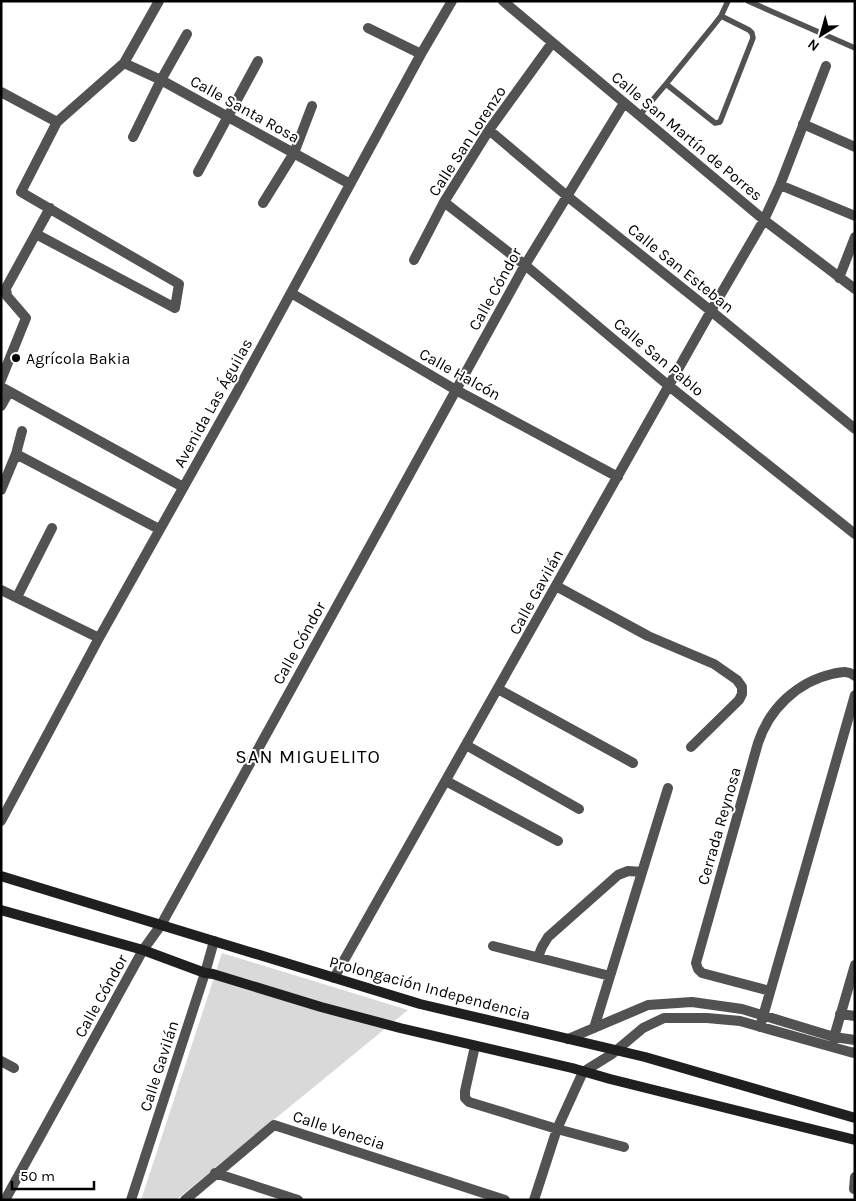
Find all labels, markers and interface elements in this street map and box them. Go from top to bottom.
north arrow [796,10,846,60]
text: N [804,35,823,55]
street label: Calle San Martín de Porres [608,67,766,205]
street label: Calle Santa Rosa [187,71,303,147]
street label: Calle San Lorenzo [424,82,510,200]
street label: Calle San Esteban [624,219,738,317]
street label: Calle Cóndor [464,244,526,334]
street label: Calle San Pablo [610,314,708,400]
street label: Avenida Las Águilas [170,335,256,471]
street label: Calle Halcón [416,344,504,404]
place label: Agrícola Bakia [26,349,130,368]
marker: Agrícola Bakia [10,352,22,364]
street label: Calle Gavilán [505,546,567,638]
street label: Calle Cóndor [268,598,330,688]
district label: SAN MIGUELITO [235,746,381,768]
street label: Cerrada Reynosa [693,765,745,887]
street label: Calle Cóndor [70,951,132,1041]
street label: Prolongación Independencia [327,952,533,1024]
street label: Calle Gavilán [135,1018,183,1114]
street label: Calle Venecia [290,1106,388,1154]
scale bar [12,1158,95,1190]
text: 50 m [20,1167,55,1185]

